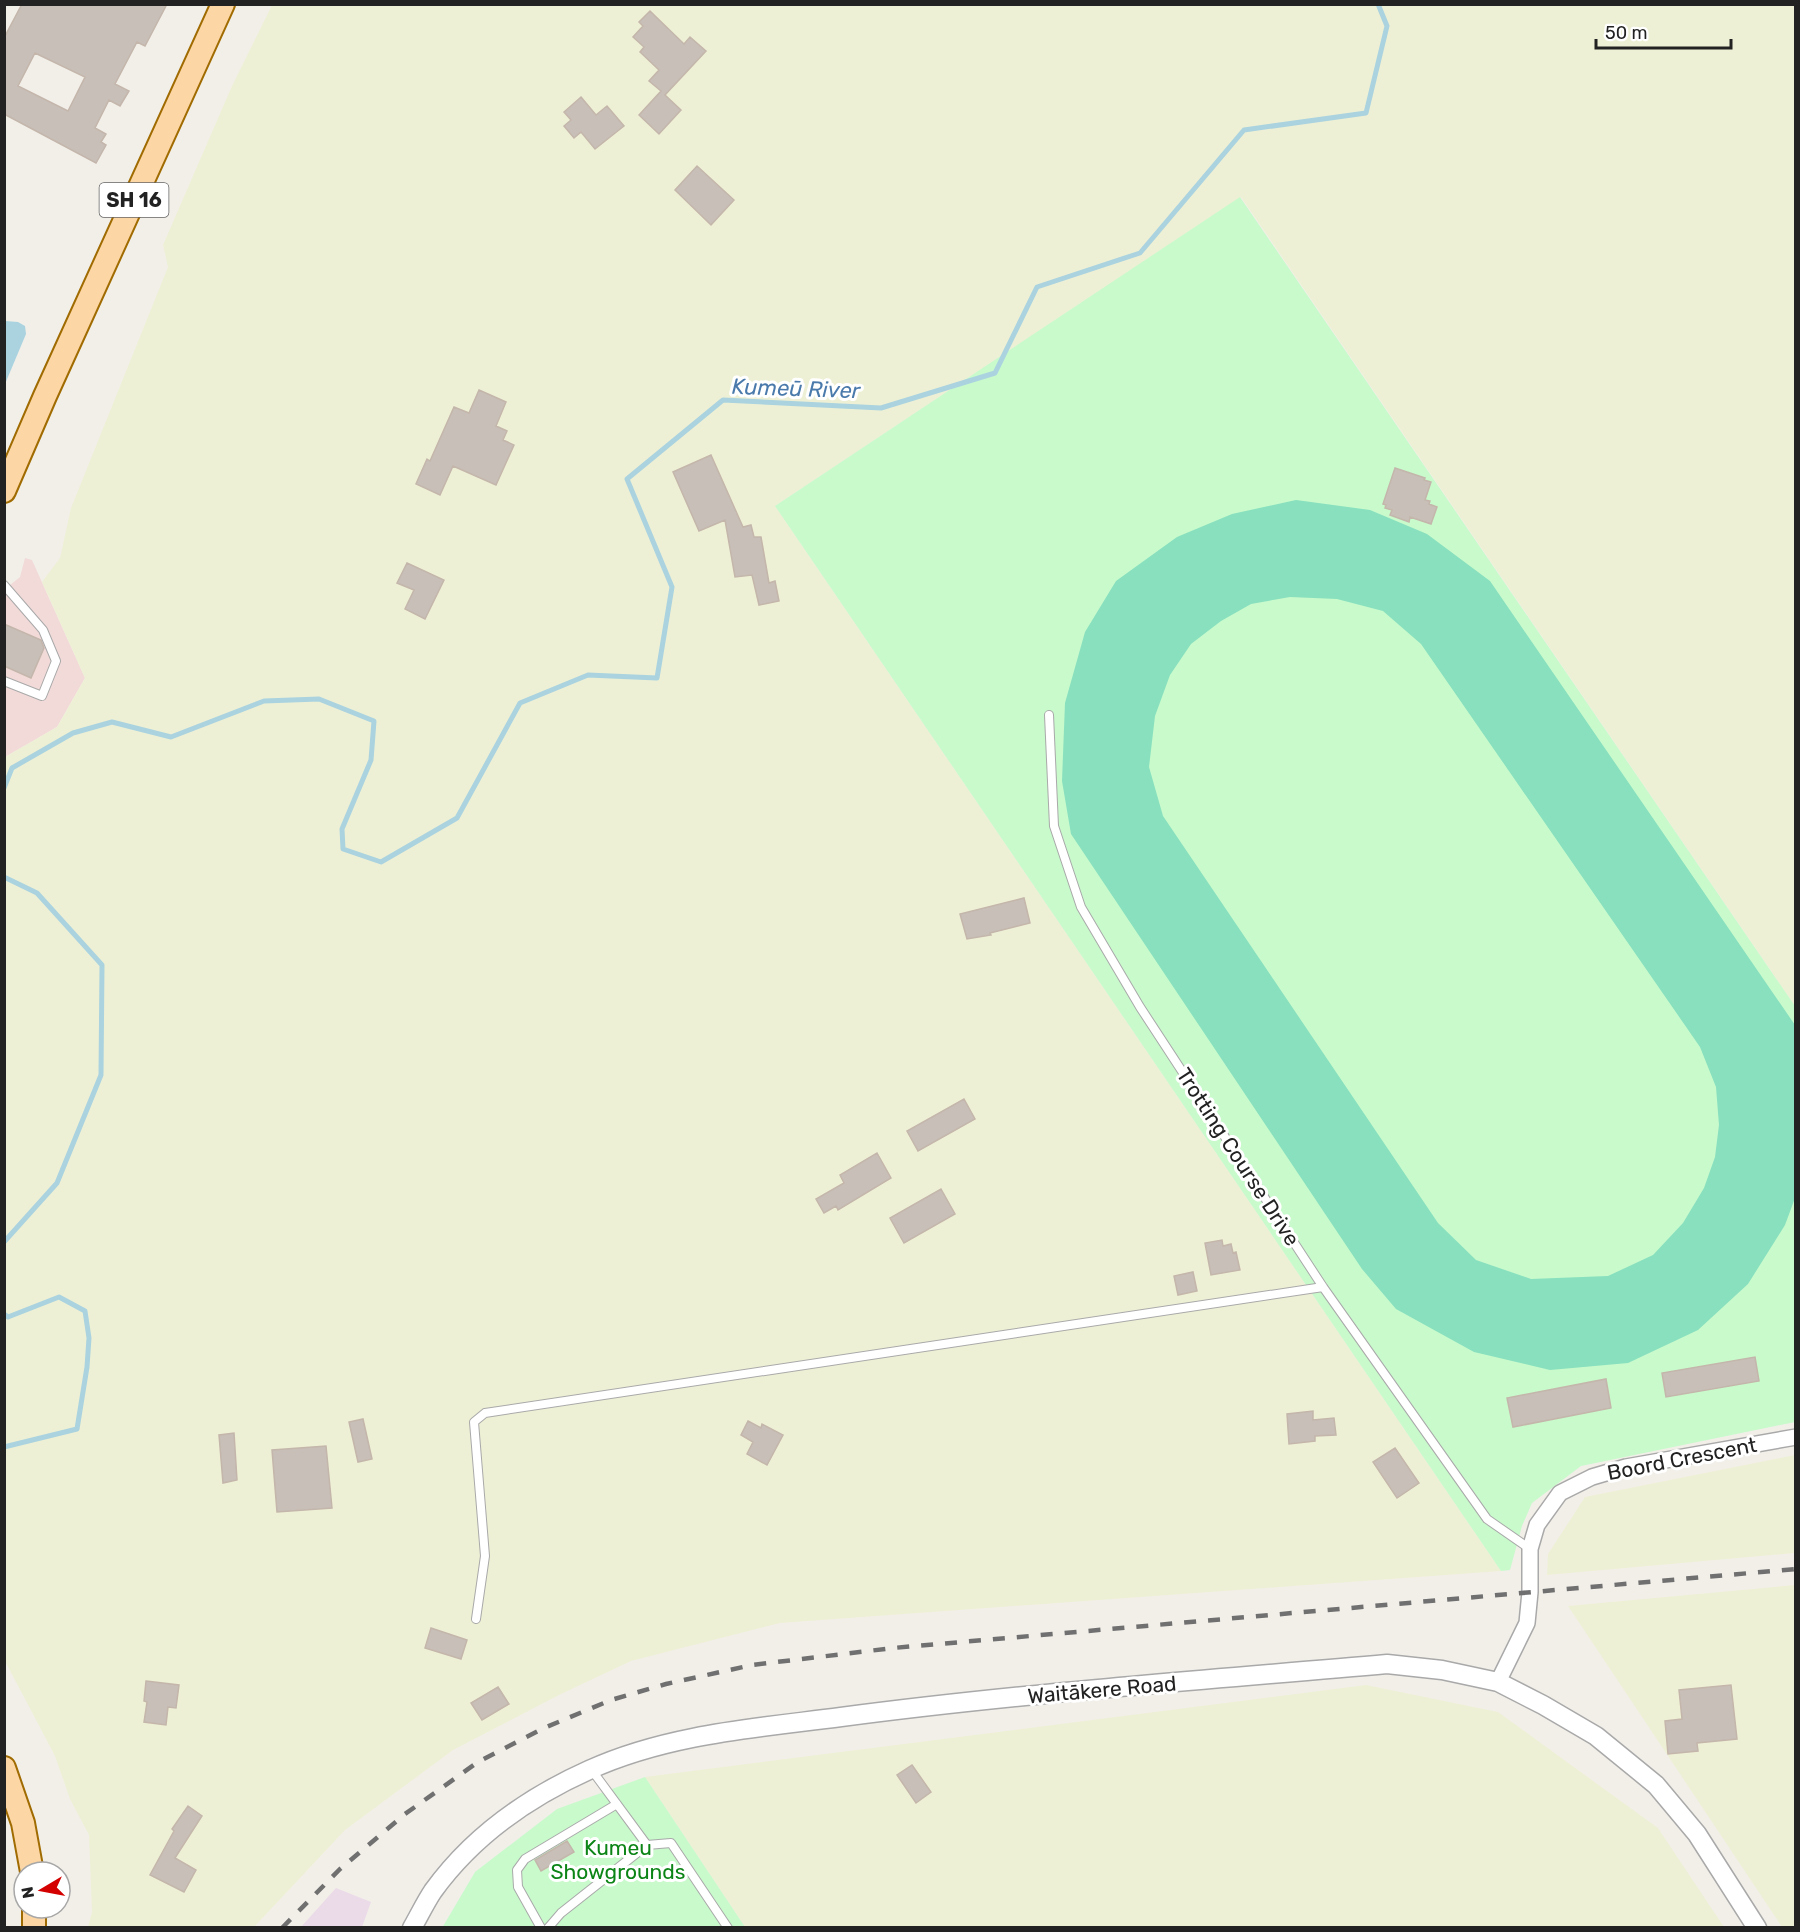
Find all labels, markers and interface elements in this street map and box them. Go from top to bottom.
scale bar [1596,12,1731,50]
text: 50 m [1605,22,1648,44]
road number: SH 16 [100,183,168,217]
water label: Kumeū River [731,373,862,404]
street label: Trotting Course Drive [1172,1063,1305,1250]
street label: Boord Crescent [1605,1432,1759,1485]
street label: Waitākere Road [1026,1671,1177,1708]
park label: Kumeu Showgrounds [550,1835,686,1884]
north arrow [12,1860,72,1920]
text: N [17,1885,38,1900]

